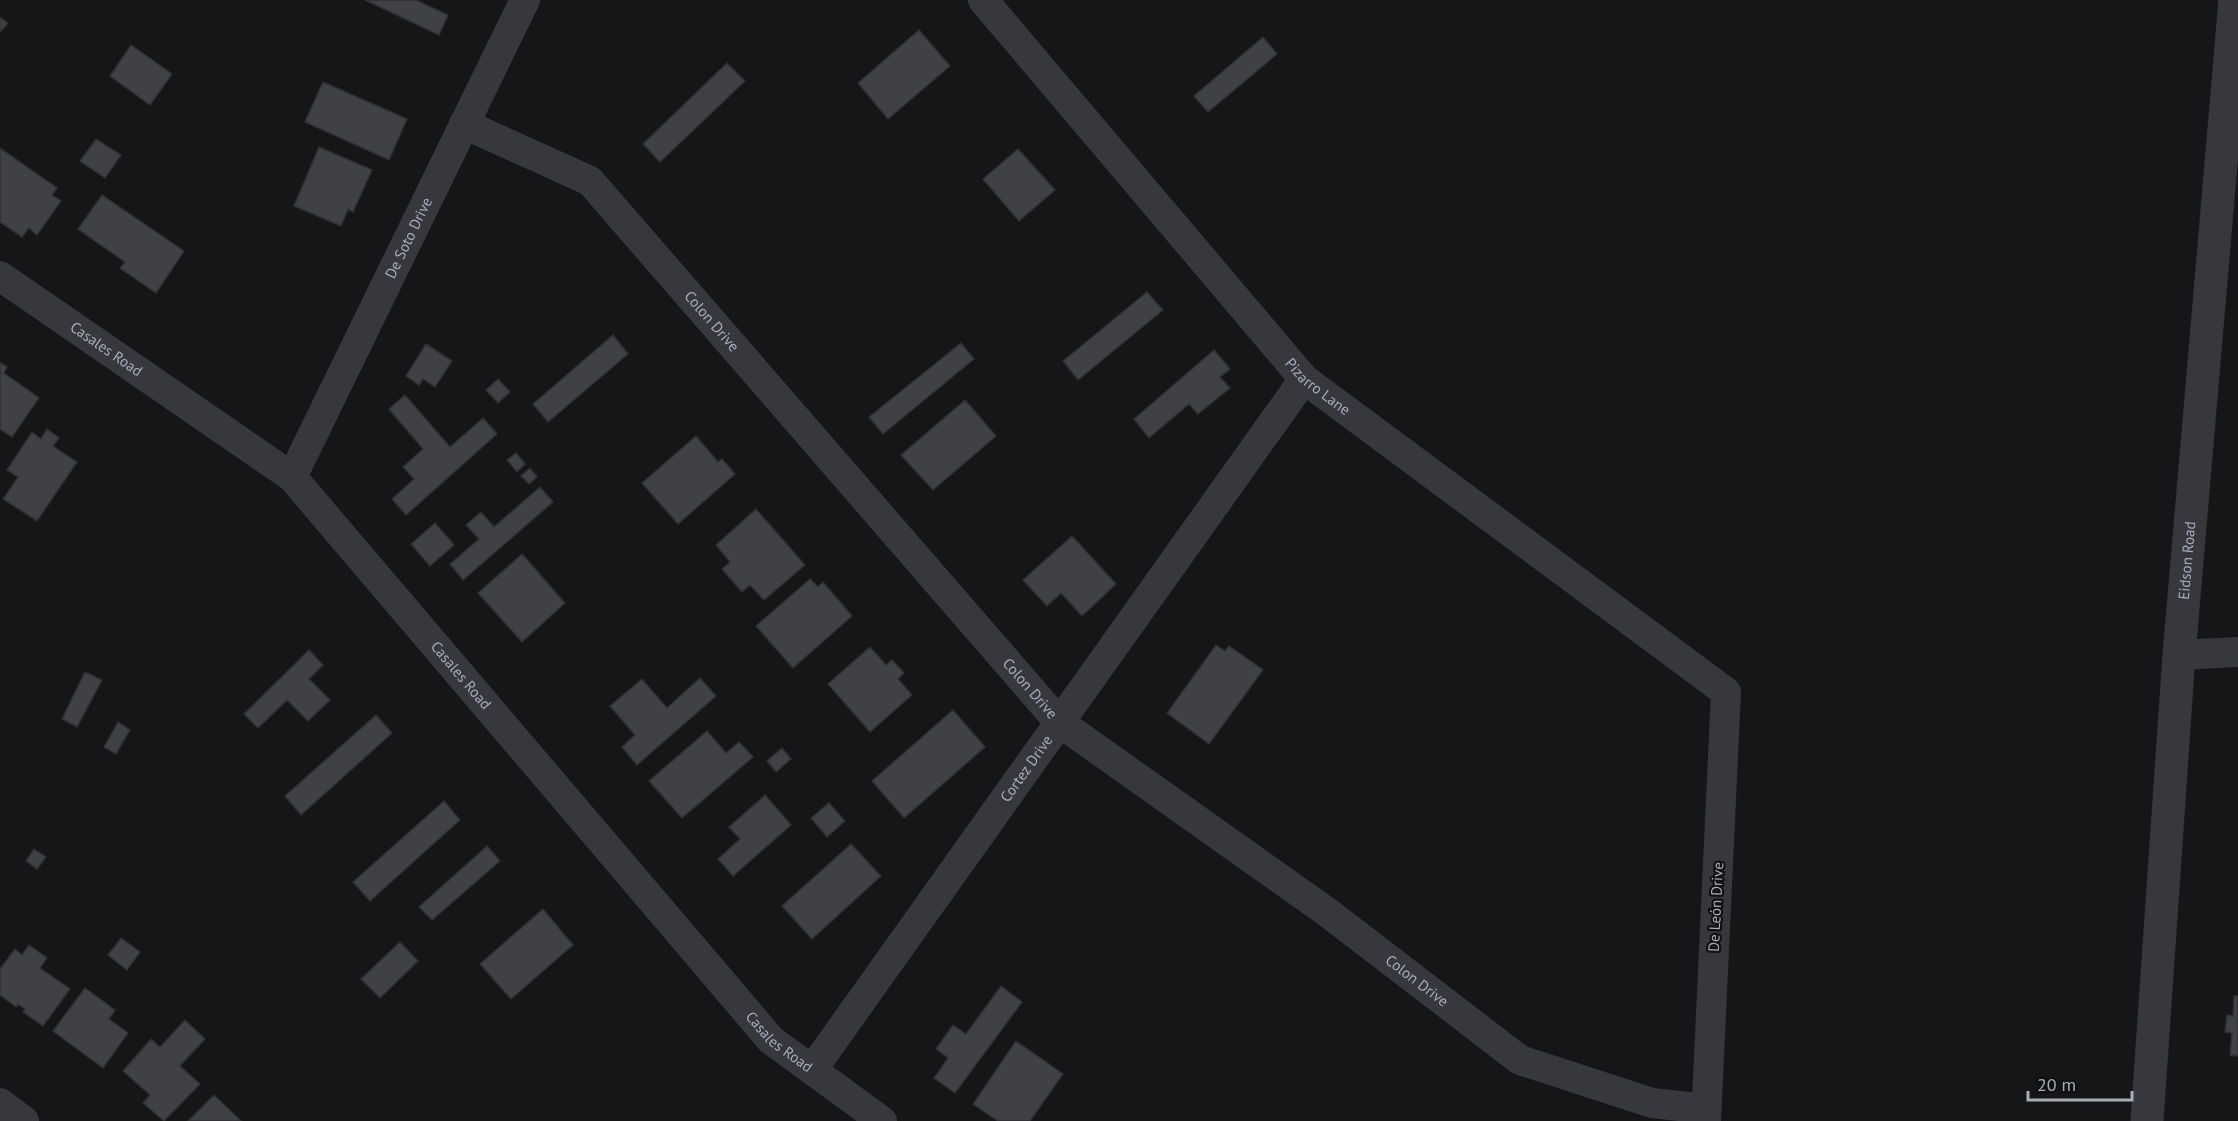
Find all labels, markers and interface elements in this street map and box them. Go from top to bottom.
street label: De Soto Drive [380,194,436,282]
street label: Colon Drive [680,287,744,355]
street label: Casales Road [67,317,146,380]
street label: Pizarro Lane [1281,354,1354,419]
street label: Eidson Road [2174,520,2199,600]
street label: Casales Road [427,637,496,713]
street label: Colon Drive [999,654,1062,723]
street label: Cortez Drive [996,731,1057,806]
street label: De León Drive [1704,862,1727,952]
street label: Colon Drive [1382,950,1452,1011]
street label: Casales Road [742,1007,817,1076]
scale bar [2028,1064,2132,1102]
text: 20 m [2037,1073,2076,1096]

